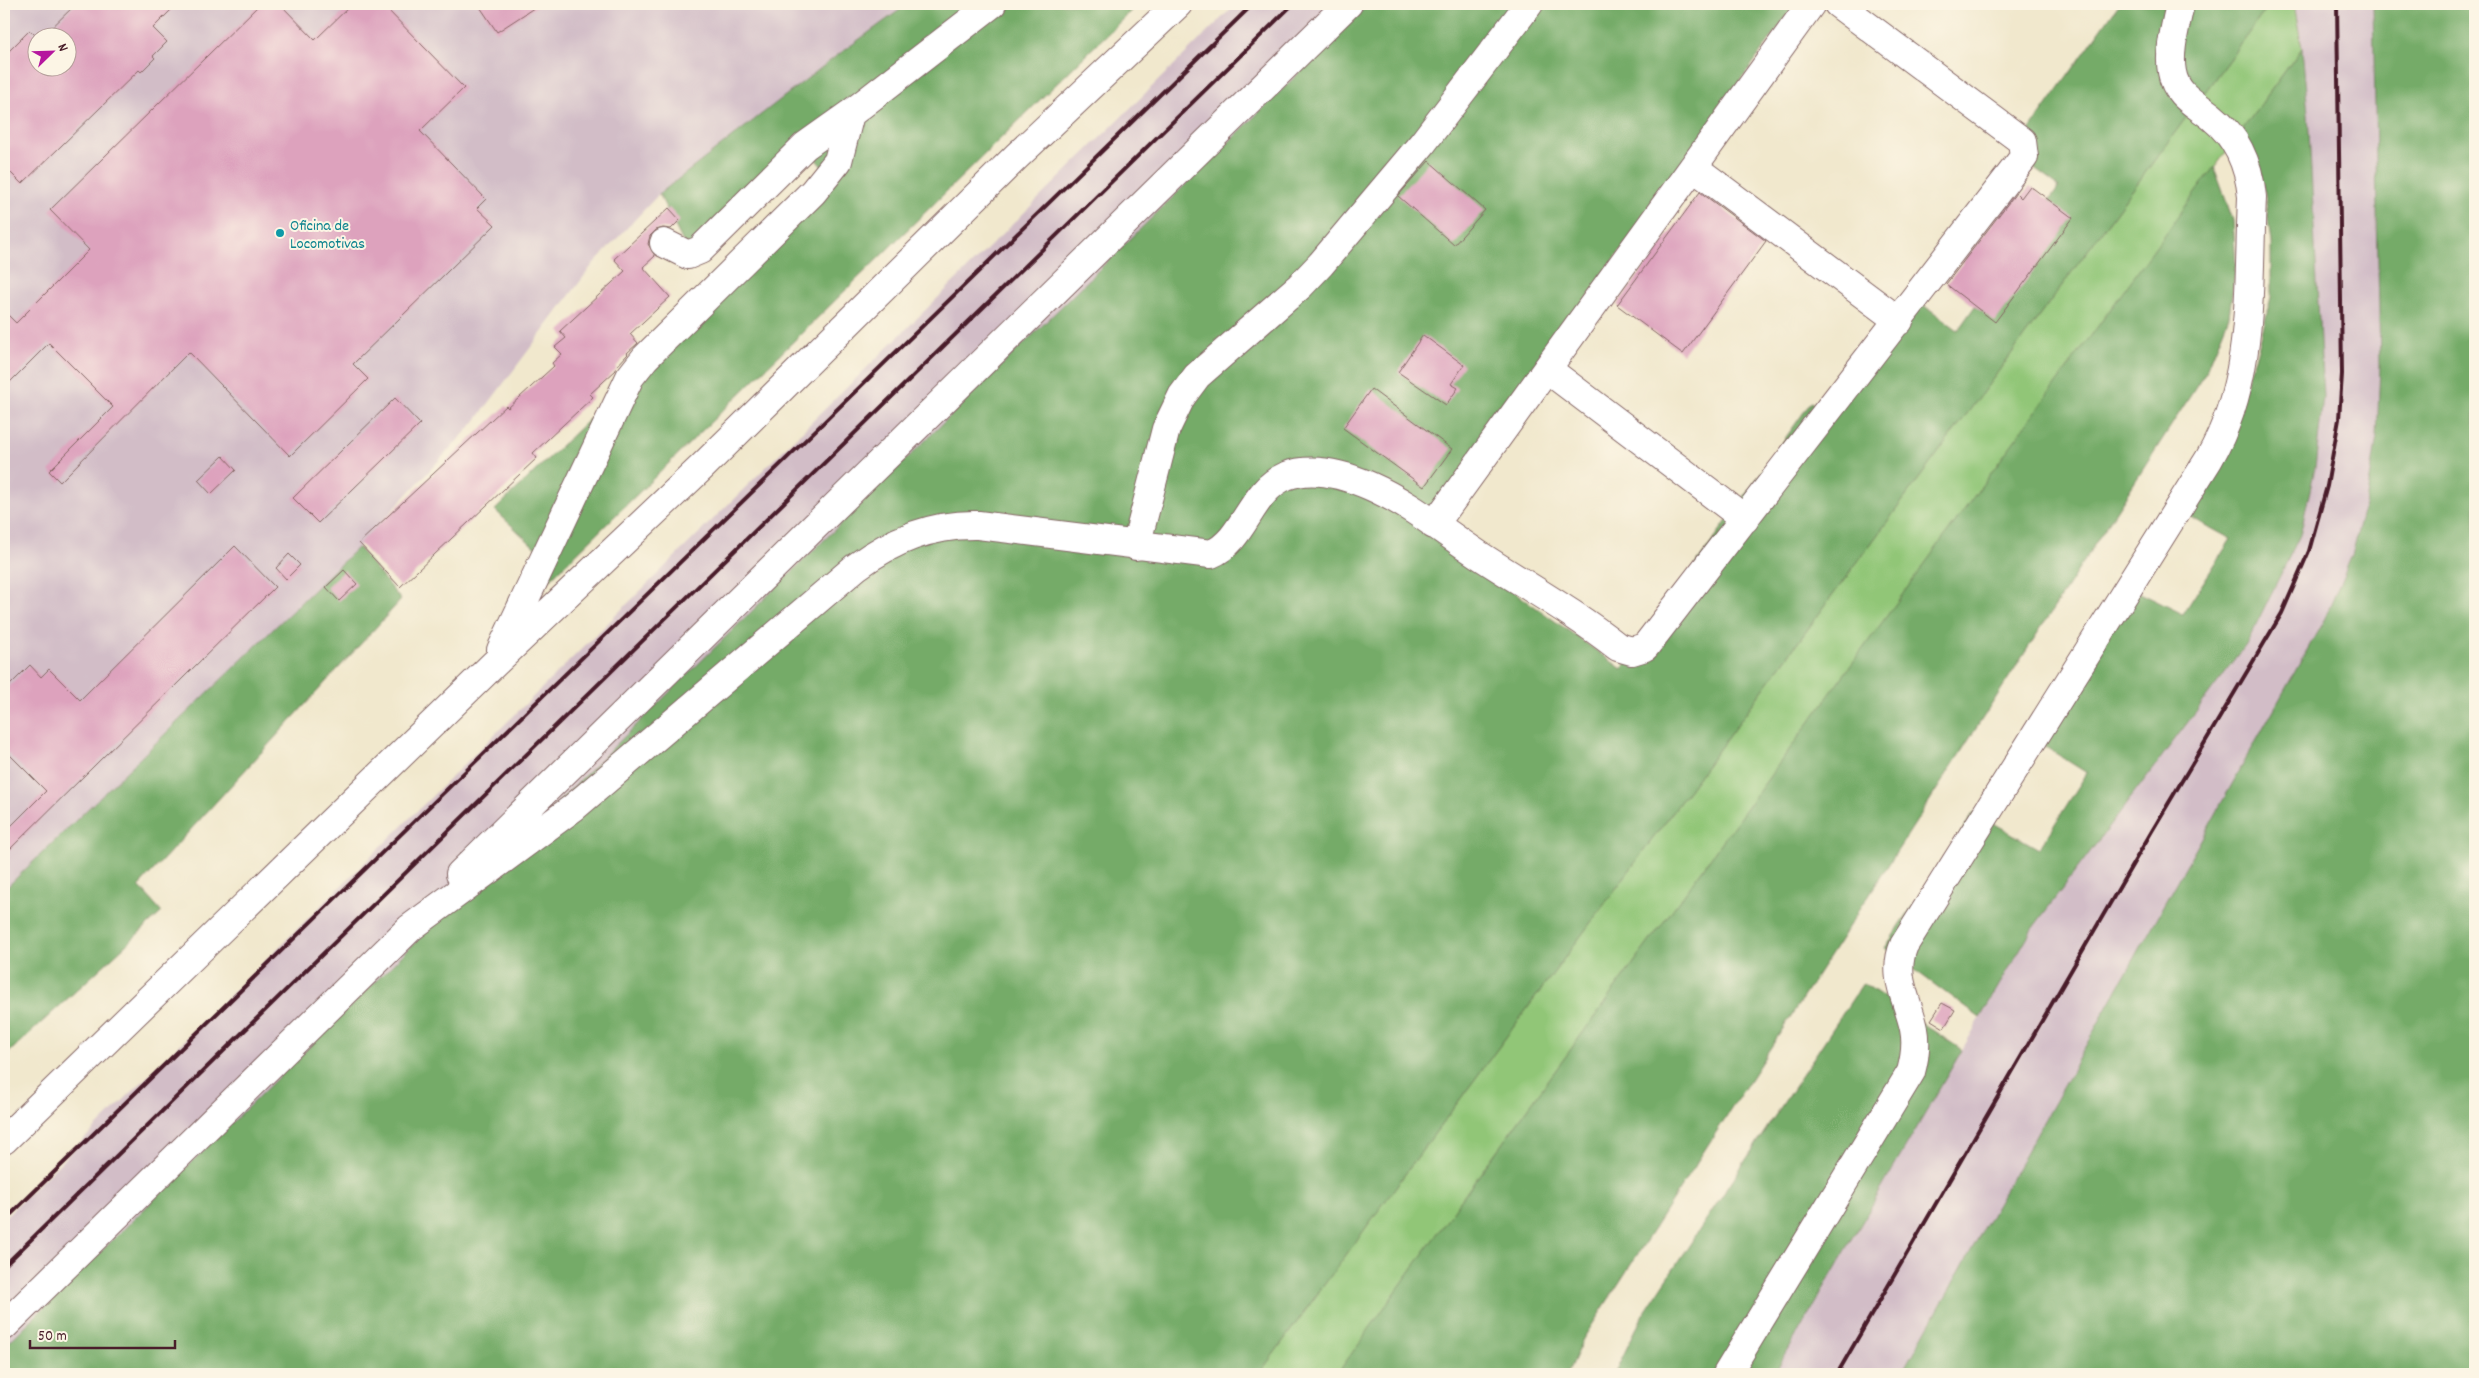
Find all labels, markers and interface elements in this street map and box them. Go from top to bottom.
north arrow [28,28,78,78]
text: N [52,41,73,55]
place label: Oficina de Locomotivas [290,215,365,256]
marker: Oficina de Locomotivas [274,227,286,239]
scale bar [30,1318,175,1350]
text: 50 m [38,1326,67,1348]

